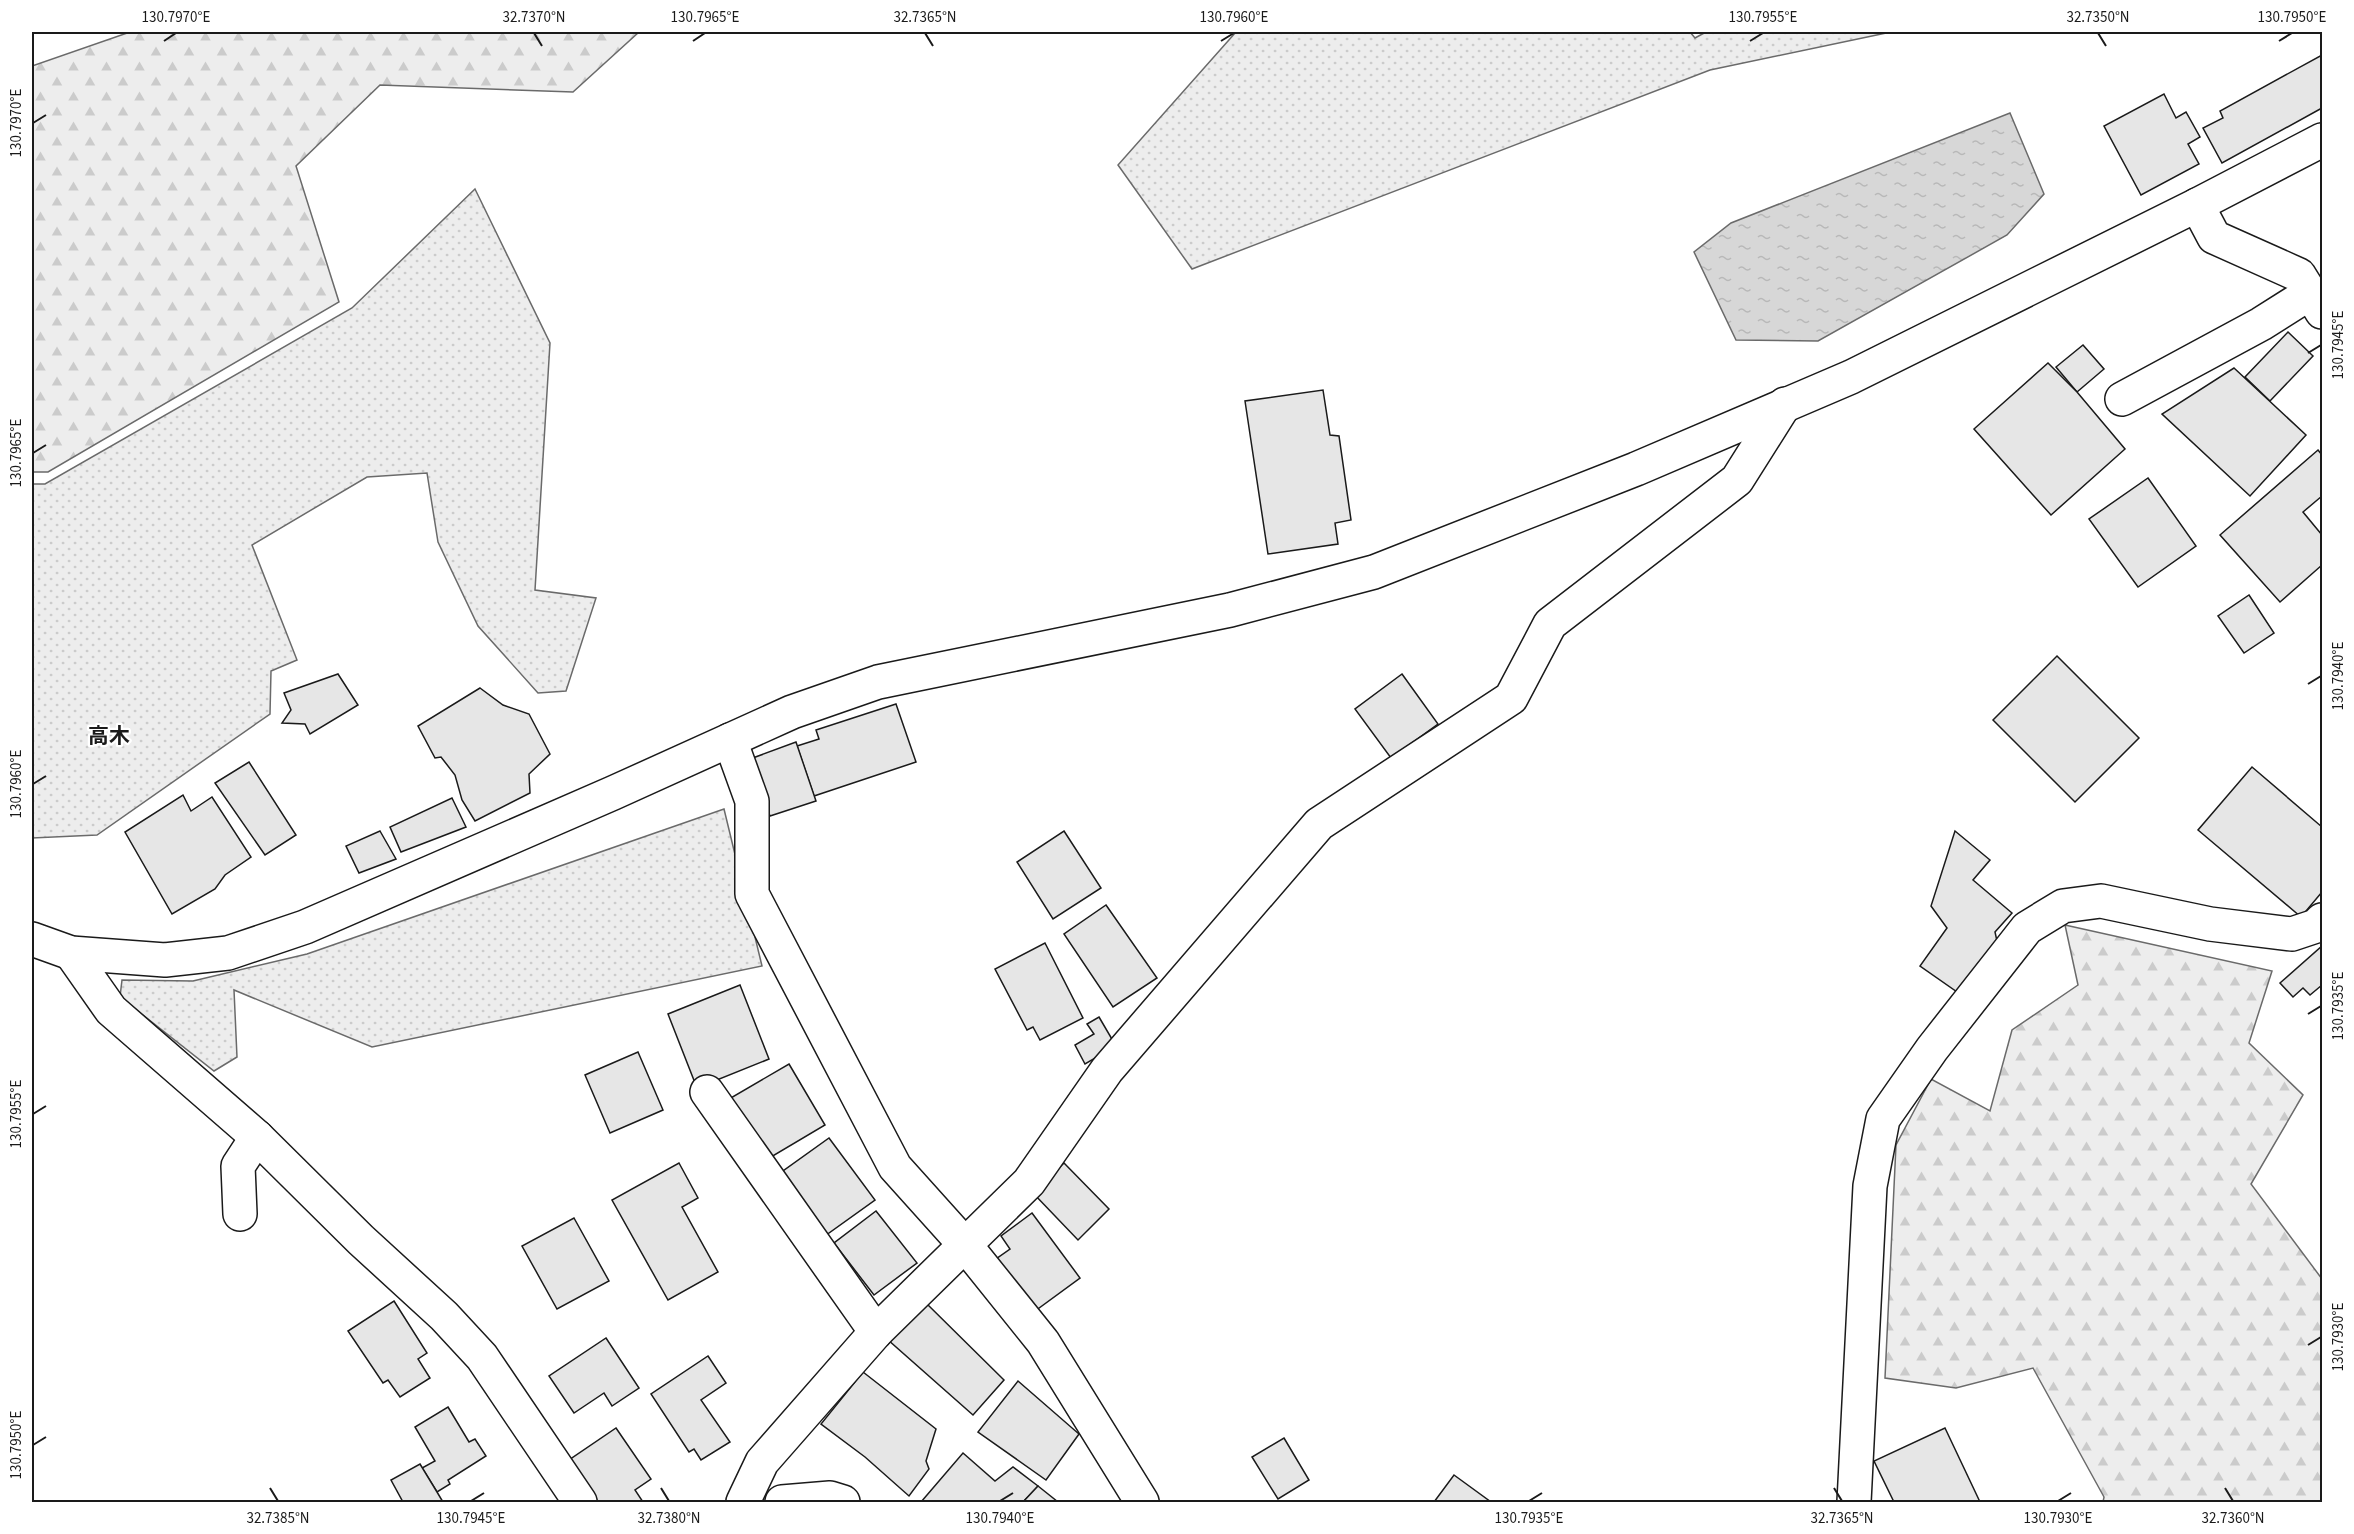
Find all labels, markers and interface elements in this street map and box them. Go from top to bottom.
text: 130.7970°E [142,7,210,28]
text: 32.7370°N [502,7,566,28]
text: 130.7965°E [671,7,739,28]
text: 32.7365°N [893,7,957,28]
text: 130.7960°E [1200,7,1268,28]
text: 130.7955°E [1729,7,1797,28]
text: 32.7350°N [2066,7,2130,28]
text: 130.7950°E [2258,7,2326,28]
text: 130.7970°E [6,89,27,157]
text: 130.7945°E [2328,311,2349,379]
text: 130.7965°E [6,419,27,487]
text: 130.7940°E [2328,642,2349,710]
district label: 高木 [88,721,130,751]
text: 130.7960°E [6,750,27,818]
text: 130.7935°E [2328,972,2349,1040]
text: 130.7955°E [6,1080,27,1148]
text: 130.7930°E [2328,1303,2349,1371]
text: 130.7950°E [6,1411,27,1479]
text: 32.7385°N [246,1508,310,1529]
text: 130.7945°E [437,1508,505,1529]
text: 32.7380°N [637,1508,701,1529]
text: 130.7940°E [966,1508,1034,1529]
text: 130.7935°E [1495,1508,1563,1529]
text: 32.7365°N [1810,1508,1874,1529]
text: 130.7930°E [2024,1508,2092,1529]
text: 32.7360°N [2201,1508,2265,1529]

